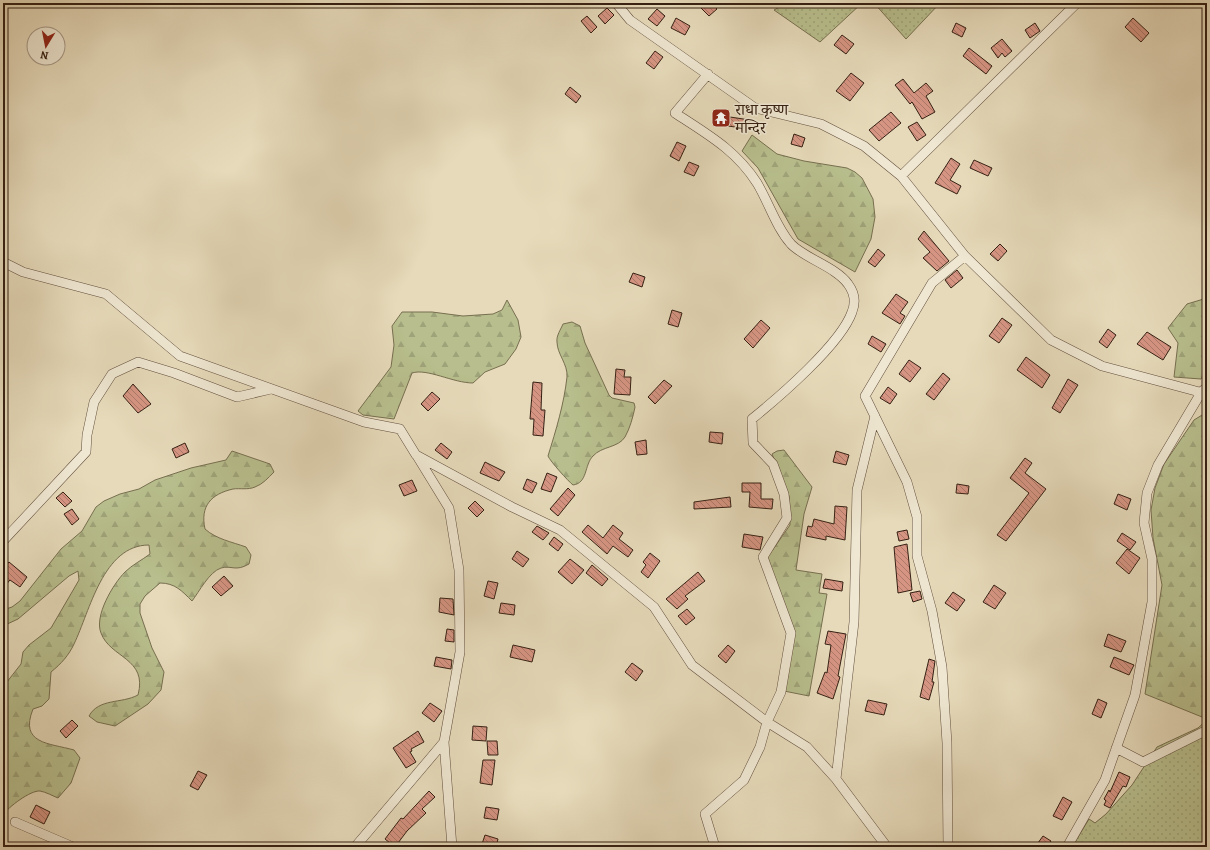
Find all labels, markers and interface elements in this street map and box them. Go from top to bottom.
north arrow [26,26,66,66]
text: N [39,47,50,63]
place label: राधा कृष्ण मन्दिर [734,99,789,139]
temple icon: राधा कृष्ण मन्दिर [710,107,732,129]

